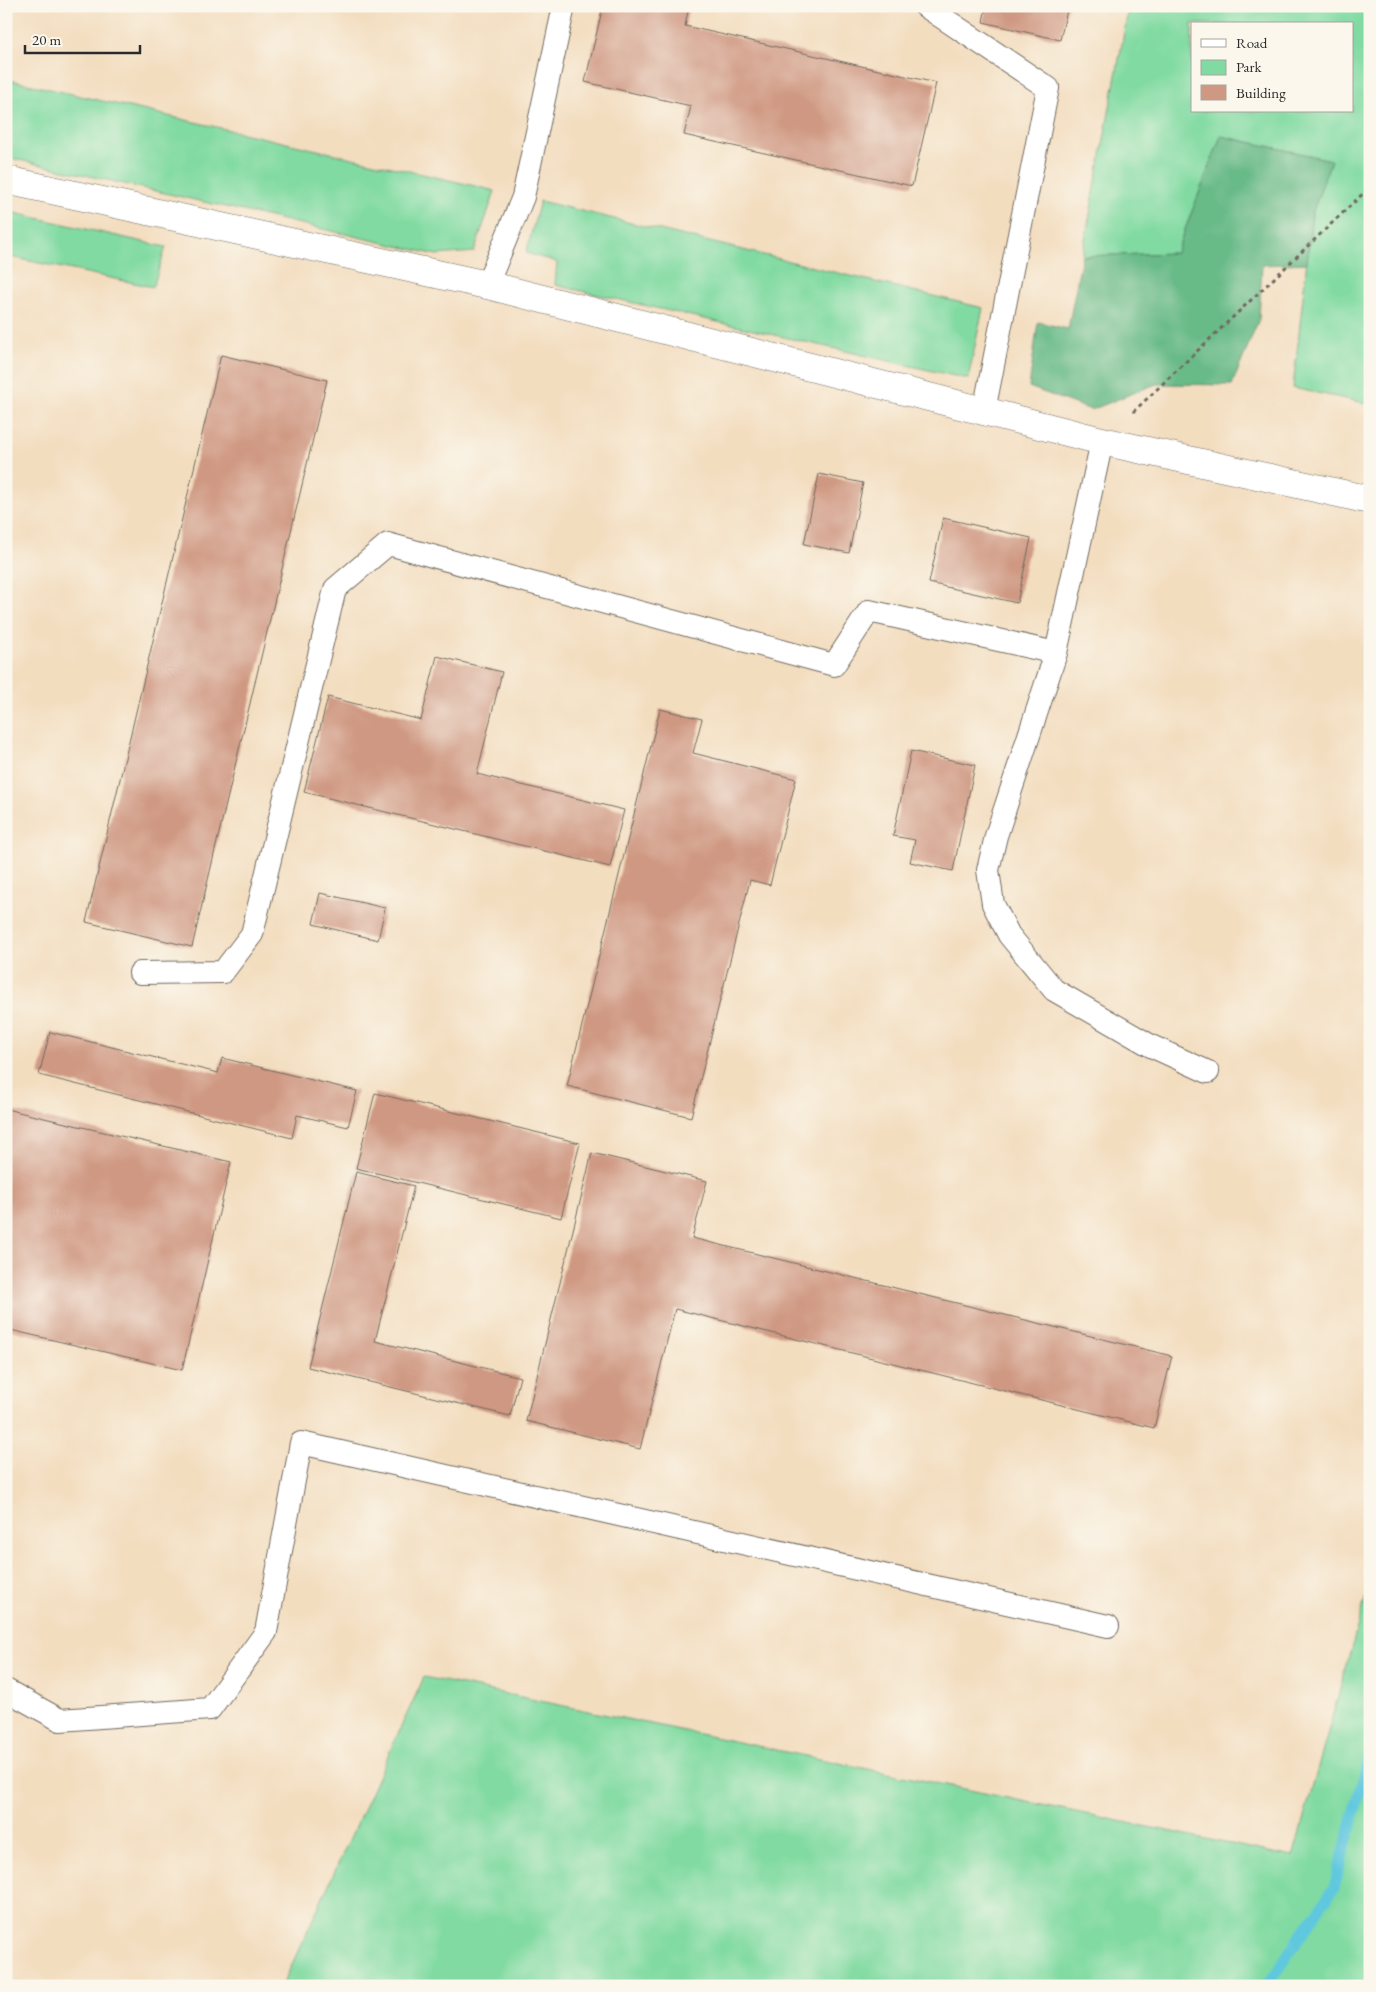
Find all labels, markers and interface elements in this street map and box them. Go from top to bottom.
scale bar [25,22,140,54]
legend [1191,22,1354,112]
text: 20 m [32,30,61,49]
text: Road [1236,33,1268,52]
text: Park [1236,57,1263,76]
text: Building [1236,83,1286,102]

